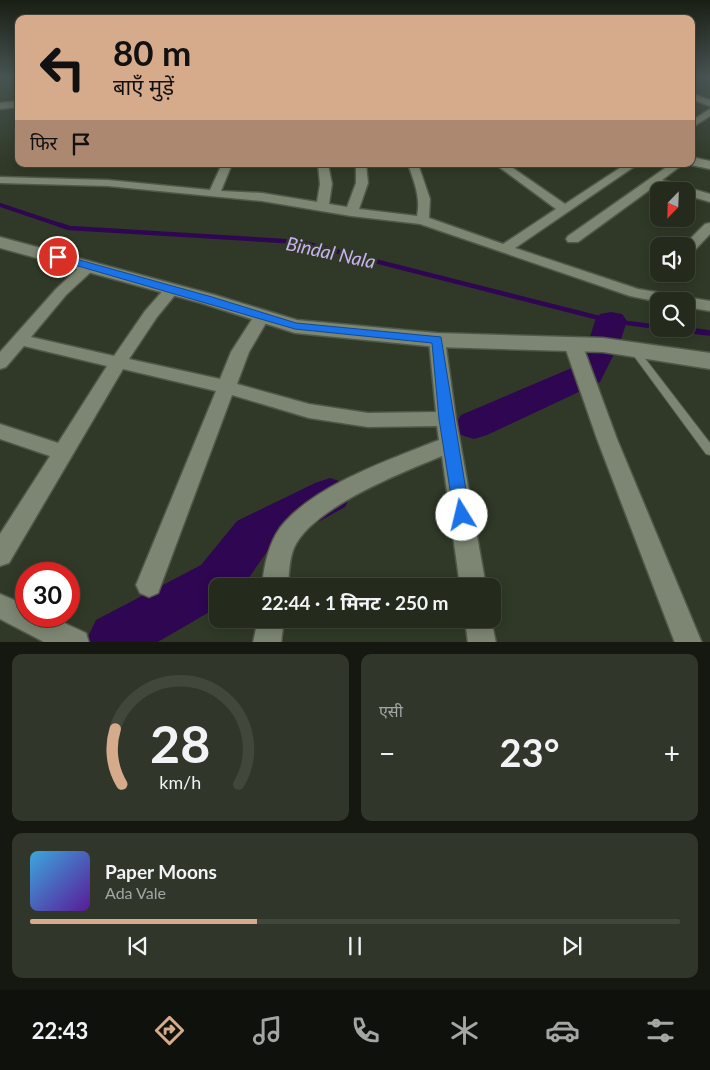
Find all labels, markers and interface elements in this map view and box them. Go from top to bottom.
text: 80 m [113,31,191,73]
icon: left [30,35,95,100]
text: बाएँ मुड़ें [113,73,174,100]
icon: arrive [67,130,95,158]
text: फिर [30,131,57,154]
north arrow [650,182,695,228]
map controls [650,182,695,337]
water label: Bindal Nala [284,231,378,273]
pin [37,236,79,278]
button: sound [650,237,695,282]
icon: arrive [44,243,72,271]
button: search [650,292,695,337]
position arrow [435,488,487,540]
speed limit sign: 30 [15,562,80,627]
text: 22:44 · 1 मिनट · 250 m [262,591,448,614]
text: एसी [379,701,403,720]
text: 28 [150,712,211,774]
text: 23° [500,729,559,775]
text: − [379,736,395,770]
text: + [664,736,680,770]
text: km/h [160,771,201,793]
text: Paper Moons [105,860,217,883]
text: Ada Vale [105,883,166,902]
icon: previous [124,932,152,960]
icon: pause [341,932,369,960]
icon: next [558,932,586,960]
icon: directions [152,1013,187,1048]
icon: music [250,1013,285,1048]
icon: phone [348,1013,383,1048]
icon: climate [447,1013,482,1048]
icon: car [545,1013,580,1048]
icon: filters [643,1013,678,1048]
text: 22:43 [32,1017,88,1044]

